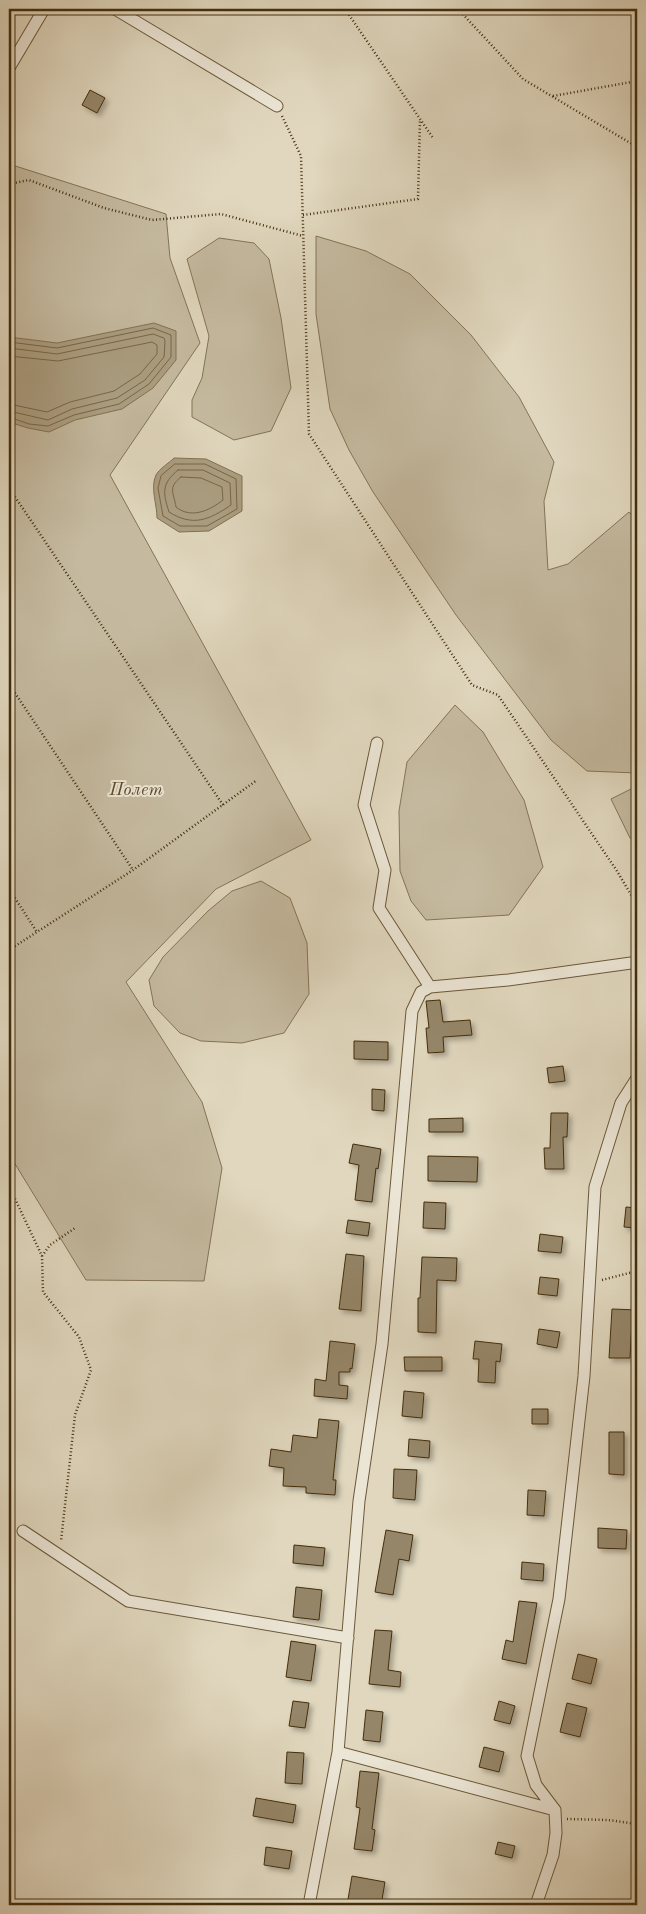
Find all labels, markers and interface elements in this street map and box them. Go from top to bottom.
park label: Полет [108,781,163,799]

